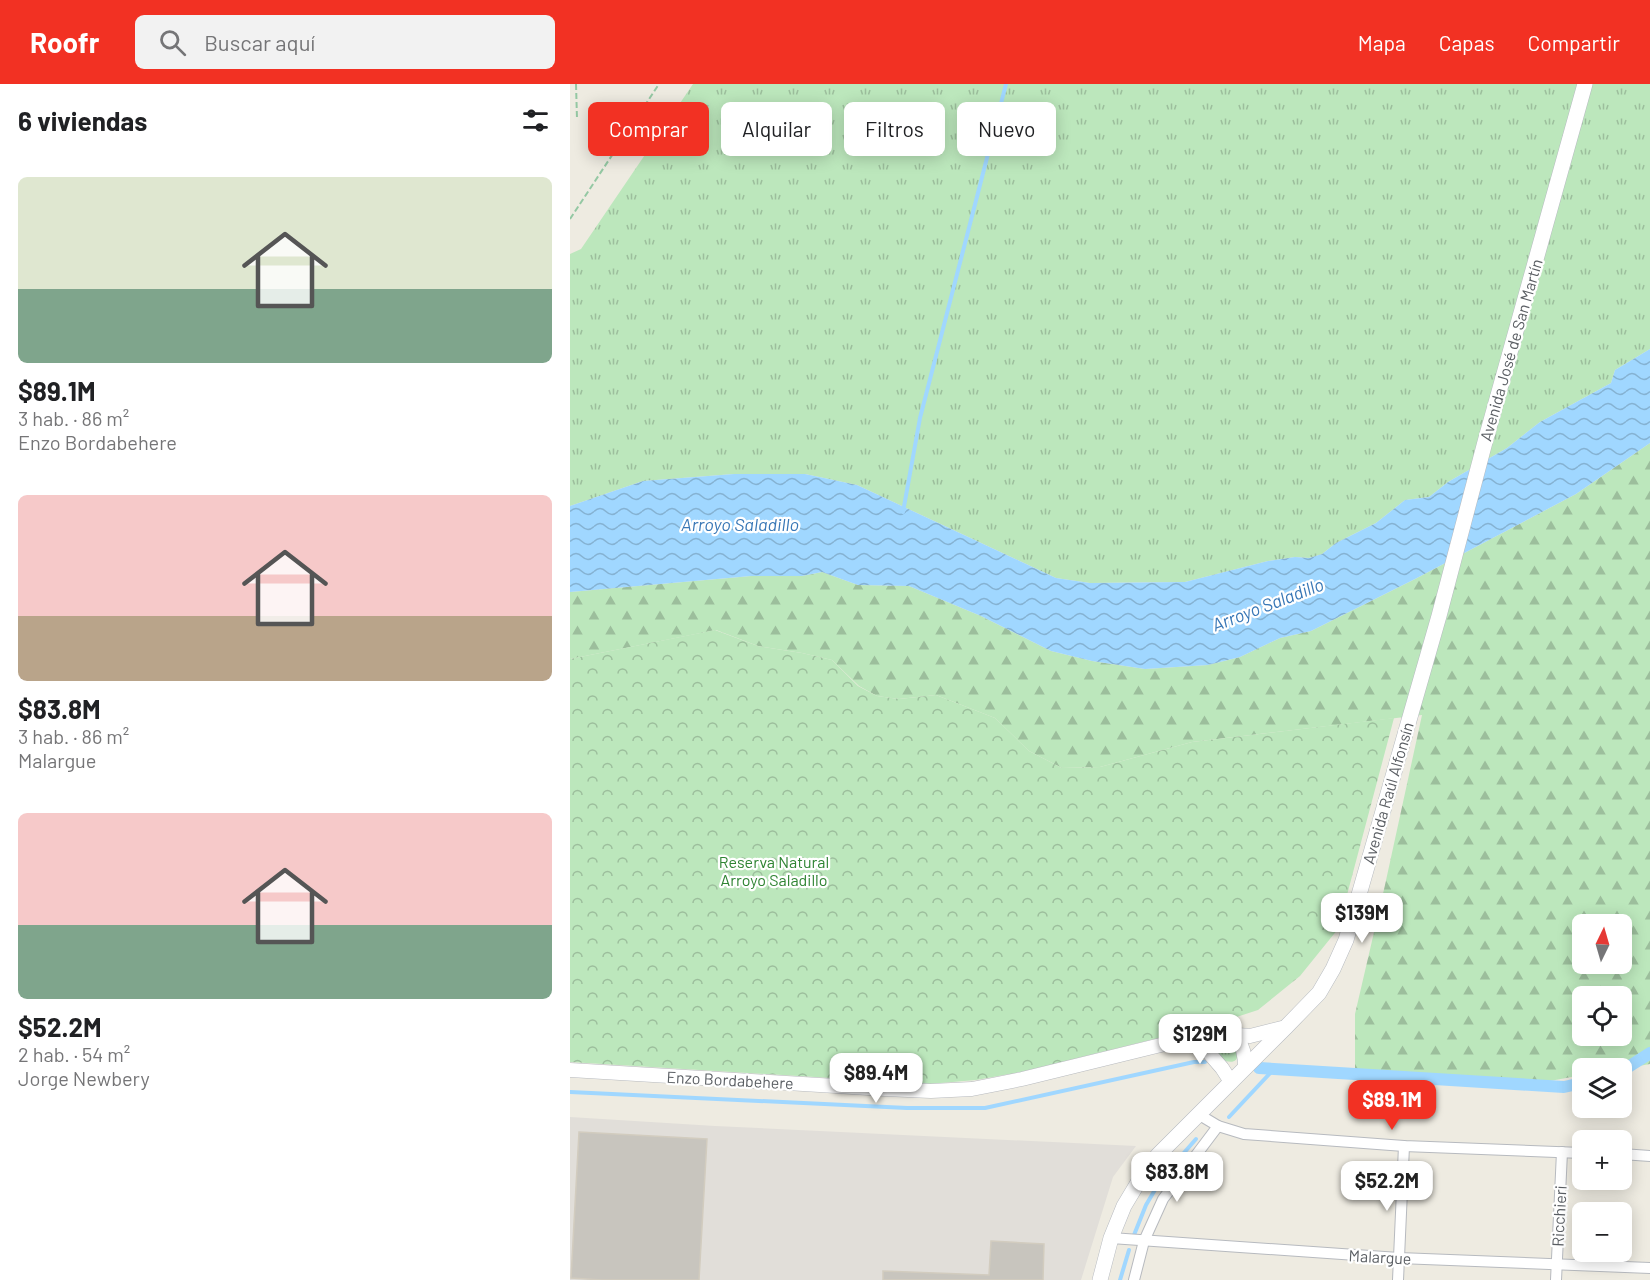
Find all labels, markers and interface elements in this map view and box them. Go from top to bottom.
search box [135,15,555,69]
text: Roofr [30,25,99,59]
icon: search [156,26,189,59]
text: Buscar aquí [204,29,315,55]
text: Mapa [1358,30,1406,55]
text: Capas [1439,30,1495,55]
text: Compartir [1528,30,1620,55]
chip: Comprar [588,102,709,156]
chip: Alquilar [721,102,832,156]
chip: Filtros [844,102,945,156]
chip: Nuevo [957,102,1056,156]
icon: filters [519,104,552,137]
text: 6 viviendas [18,105,147,136]
icon: home [231,216,339,324]
street label: Avenida José de San Martín [1475,257,1546,443]
text: $89.1M [18,375,96,406]
text: 3 hab. · 86 m² [18,406,129,430]
text: Enzo Bordabehere [18,430,177,454]
water label: Arroyo Saladillo [681,513,799,535]
icon: home [231,534,339,642]
water label: Arroyo Saladillo [1209,573,1327,635]
text: $83.8M [18,693,101,724]
street label: Avenida Raúl Alfonsín [1358,720,1417,866]
text: 3 hab. · 86 m² [18,724,129,748]
text: Malargue [18,748,96,772]
icon: home [231,852,339,960]
park label: Reserva Natural Arroyo Saladillo [719,852,829,889]
pin: $139M [1320,893,1404,944]
text: $139M [1335,900,1389,924]
north arrow [1572,914,1632,974]
map controls [1572,914,1632,1262]
button: locate [1572,986,1632,1046]
text: $52.2M [18,1011,102,1042]
pin: $129M [1158,1014,1242,1065]
text: $129M [1173,1021,1227,1045]
text: 2 hab. · 54 m² [18,1042,130,1066]
pin: $89.4M [827,1053,925,1104]
button: layers [1572,1058,1632,1118]
text: $89.4M [844,1060,908,1084]
text: Jorge Newbery [18,1066,150,1090]
street label: Enzo Bordabehere [666,1067,794,1092]
pin: $89.1M [1343,1080,1441,1131]
text: $89.1M [1362,1087,1422,1111]
button: + [1572,1130,1632,1190]
pin: $83.8M [1128,1152,1226,1203]
text: $83.8M [1145,1159,1209,1183]
pin: $52.2M [1338,1161,1436,1212]
text: $52.2M [1355,1168,1419,1192]
street label: Ricchieri [1547,1185,1570,1247]
button: − [1572,1202,1632,1262]
street label: Malargue [1348,1245,1412,1268]

